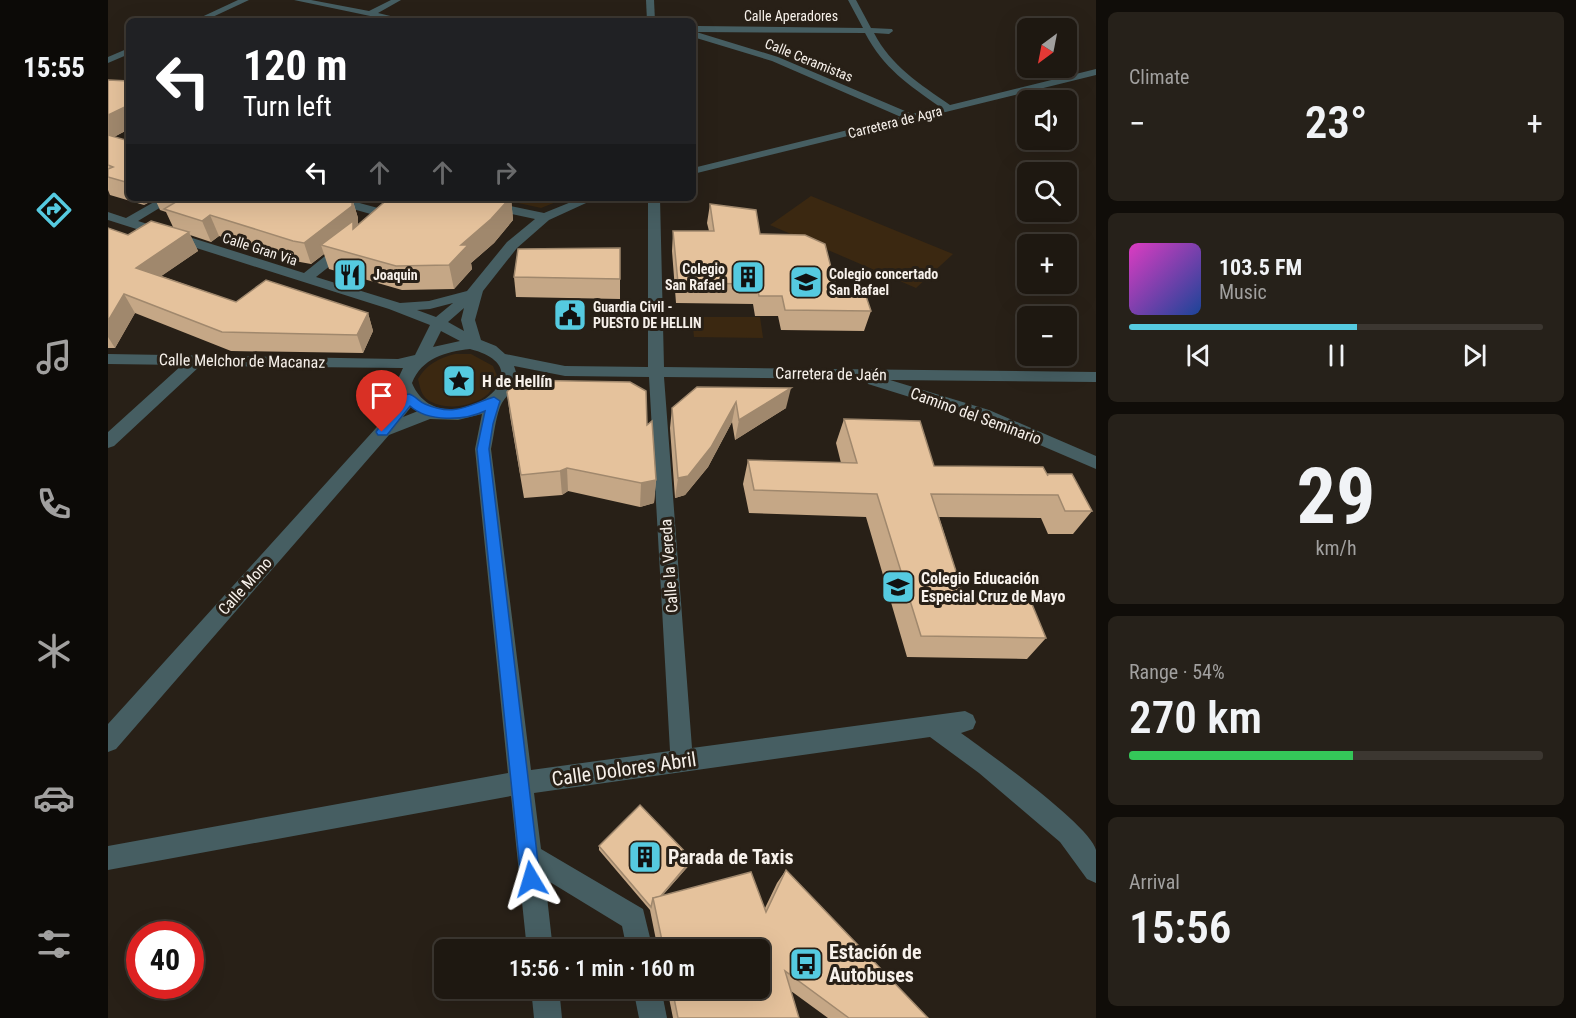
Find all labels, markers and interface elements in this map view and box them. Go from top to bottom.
street label: Calle Aperadores [744,8,838,24]
north arrow [1017,18,1077,78]
map controls [1017,18,1077,366]
street label: Calle Ceramistas [763,35,855,85]
text: 120 m [243,41,348,90]
icon: left [144,42,222,120]
text: 15:55 [23,52,85,84]
text: Climate [1129,65,1189,89]
button: sound [1017,90,1077,150]
text: Turn left [243,91,332,123]
text: 23° [1305,96,1367,149]
street label: Carretera de Agra [846,103,944,141]
text: − [1129,104,1146,143]
text: + [1527,104,1543,143]
icon: left [300,156,333,189]
icon: ahead [363,156,396,189]
icon: ahead [426,156,459,189]
icon: right [489,156,522,189]
button: search [1017,162,1077,222]
icon: directions [33,189,75,231]
street label: Calle Gran Via [221,229,299,269]
button: + [1017,234,1077,294]
text: 103.5 FM [1219,255,1302,280]
restaurant icon: Joaquin [332,257,368,293]
building icon: Colegio San Rafael [730,259,766,295]
place label: Colegio San Rafael [665,261,725,293]
school or university icon: Colegio concertado San Rafael [788,264,824,300]
place label: Colegio concertado San Rafael [829,266,938,298]
place label: Joaquin [373,267,418,283]
text: Music [1219,280,1267,304]
public building icon: Guardia Civil - PUESTO DE HELLIN [552,297,588,333]
place label: Guardia Civil - PUESTO DE HELLIN [593,299,702,331]
button: − [1017,306,1077,366]
icon: music [33,336,75,378]
icon: previous [1182,339,1215,372]
icon: pause [1320,339,1353,372]
icon: next [1458,339,1491,372]
street label: Calle Melchor de Macanaz [159,350,325,372]
place icon: H de Hellín [441,363,477,399]
street label: Carretera de Jaén [775,364,887,384]
pin [356,370,407,432]
place label: H de Hellín [482,372,553,391]
icon: arrive [365,379,398,412]
street label: Camino del Seminario [908,383,1044,449]
text: 29 [1297,451,1375,542]
icon: phone [33,483,75,525]
street label: Calle la Vereda [656,518,682,614]
text: km/h [1315,536,1357,560]
street label: Calle Mono [214,553,276,619]
school or university icon: Colegio Educación Especial Cruz de Mayo [880,569,916,605]
place label: Colegio Educación Especial Cruz de Mayo [921,569,1065,606]
icon: climate [33,630,75,672]
text: Range · 54% [1129,660,1225,684]
text: 270 km [1129,691,1262,744]
street label: Calle Dolores Abril [550,747,698,791]
icon: car [33,777,75,819]
building icon: Parada de Taxis [627,839,663,875]
place label: Parada de Taxis [668,845,794,869]
position arrow [499,847,563,911]
text: Arrival [1129,870,1180,894]
text: 15:56 [1129,901,1231,954]
speed limit sign: 40 [126,921,204,999]
icon: filters [33,923,75,965]
place label: Estación de Autobuses [829,940,922,987]
bus stop icon: Estación de Autobuses [788,946,824,982]
text: 15:56 · 1 min · 160 m [509,956,695,981]

